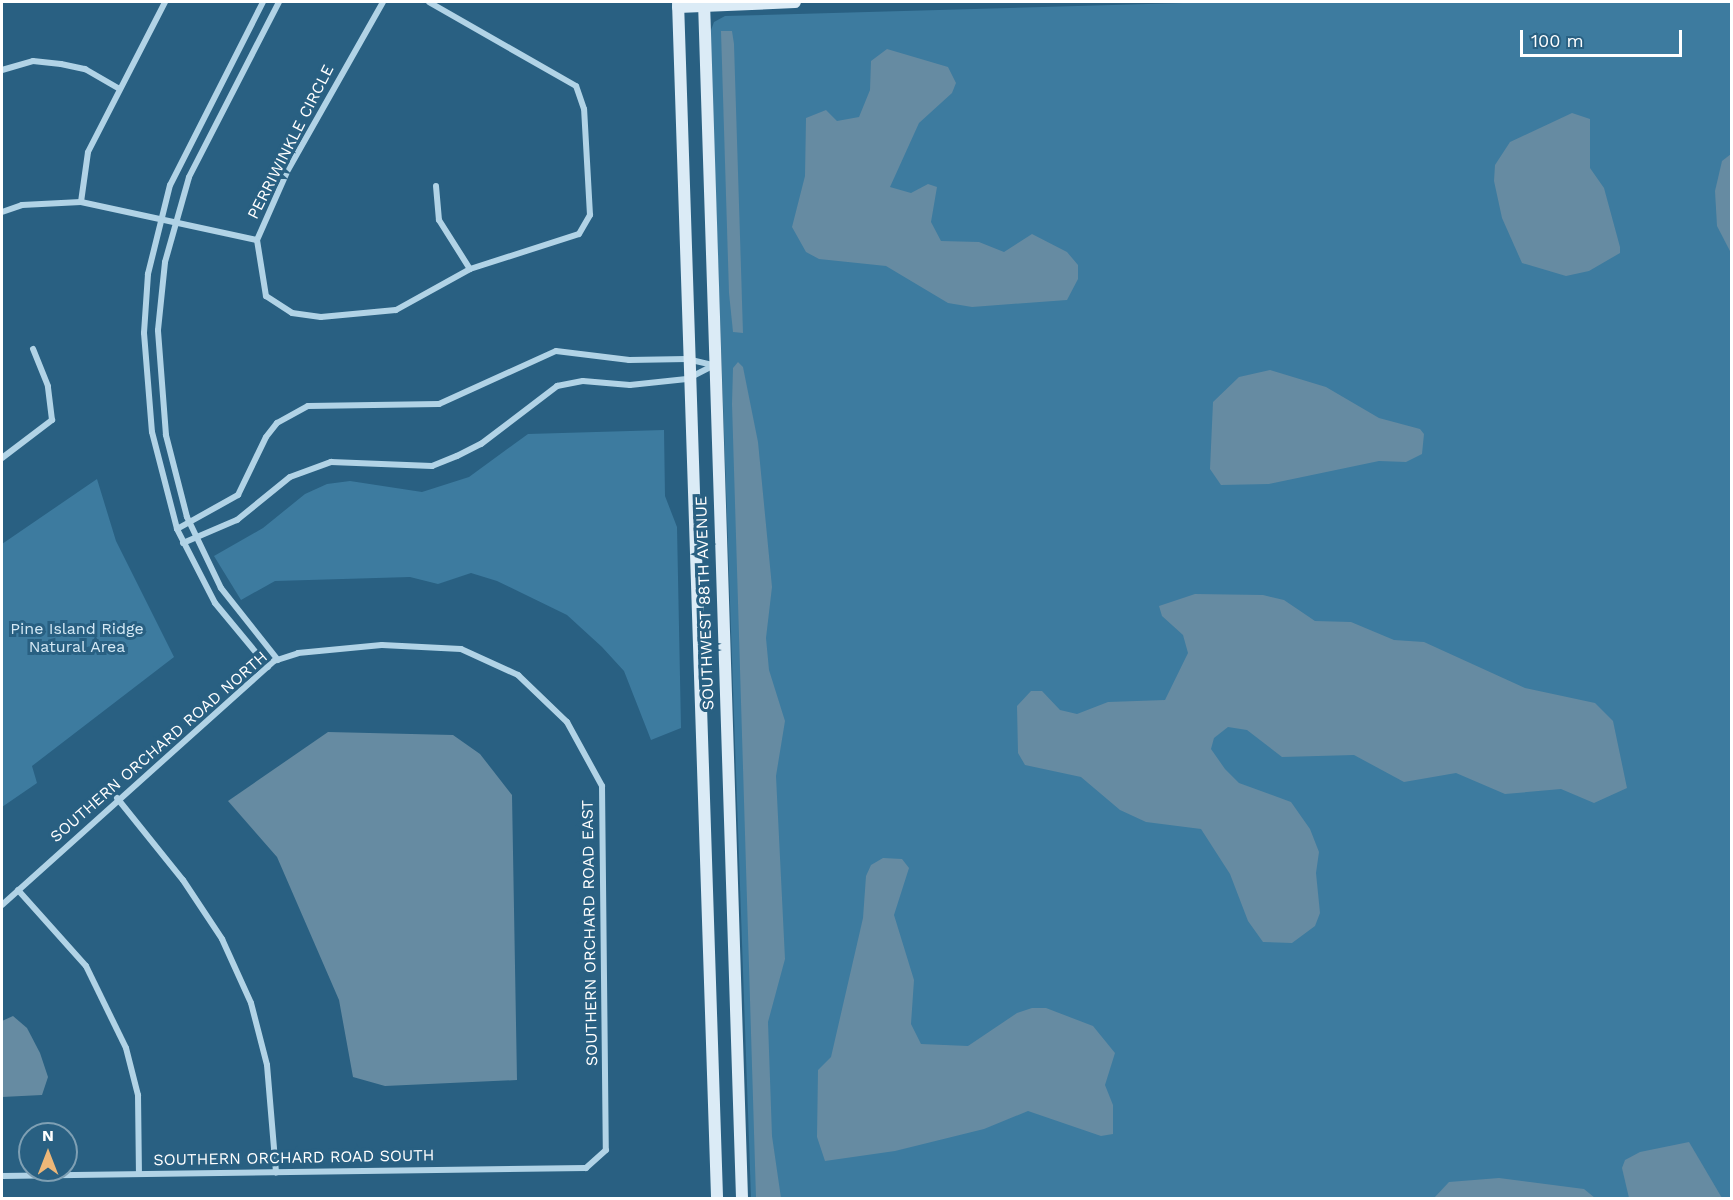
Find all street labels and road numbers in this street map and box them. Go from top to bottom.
street label: PERRIWINKLE CIRCLE [244,62,338,222]
street label: SOUTHWEST 88TH AVENUE [692,495,718,711]
street label: SOUTHERN ORCHARD ROAD NORTH [46,647,272,847]
street label: SOUTHERN ORCHARD ROAD EAST [578,800,602,1066]
street label: SOUTHERN ORCHARD ROAD SOUTH [153,1146,435,1170]

